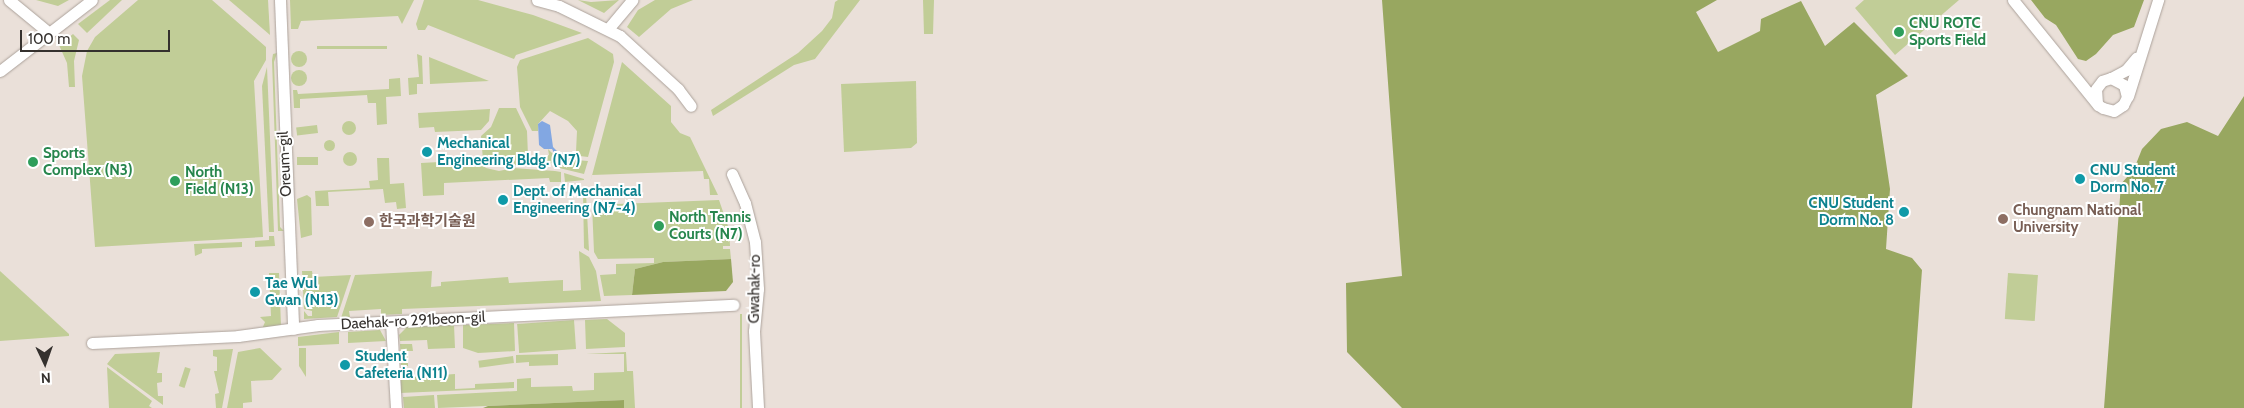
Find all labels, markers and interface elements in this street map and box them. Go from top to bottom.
place label: CNU ROTC Sports Field [1909,14,1986,49]
scale bar [22,20,172,52]
marker: CNU ROTC Sports Field [1893,26,1905,38]
text: 100 m [28,30,70,48]
street label: Oreum-gil [274,131,296,197]
place label: Mechanical Engineering Bldg. (N7) [437,134,581,169]
place label: Sports Complex (N3) [43,144,133,179]
marker: Mechanical Engineering Bldg. (N7) [421,146,433,158]
marker: Sports Complex (N3) [27,156,39,168]
place label: CNU Student Dorm No. 7 [2090,161,2175,196]
place label: North Field (N13) [185,163,254,198]
marker: CNU Student Dorm No. 7 [2074,173,2086,185]
marker: North Field (N13) [169,175,181,187]
place label: Dept. of Mechanical Engineering (N7-4) [513,182,641,217]
marker: Dept. of Mechanical Engineering (N7-4) [497,194,509,206]
place label: CNU Student Dorm No. 8 [1809,194,1894,229]
place label: Chungnam National University [2013,201,2141,236]
marker: CNU Student Dorm No. 8 [1898,206,1910,218]
place label: North Tennis Courts (N7) [669,208,751,243]
place label: 한국과학기술원 [379,213,476,231]
marker: Chungnam National University [1997,213,2009,225]
marker: 한국과학기술원 [363,216,375,228]
marker: North Tennis Courts (N7) [653,220,665,232]
street label: Gwahak-ro [745,254,765,324]
place label: Tae Wul Gwan (N13) [265,274,338,309]
marker: Tae Wul Gwan (N13) [249,286,261,298]
street label: Daehak-ro 291beon-gil [340,308,486,334]
north arrow [20,338,70,388]
place label: Student Cafeteria (N11) [355,347,448,382]
marker: Student Cafeteria (N11) [339,359,351,371]
text: N [40,369,51,387]

